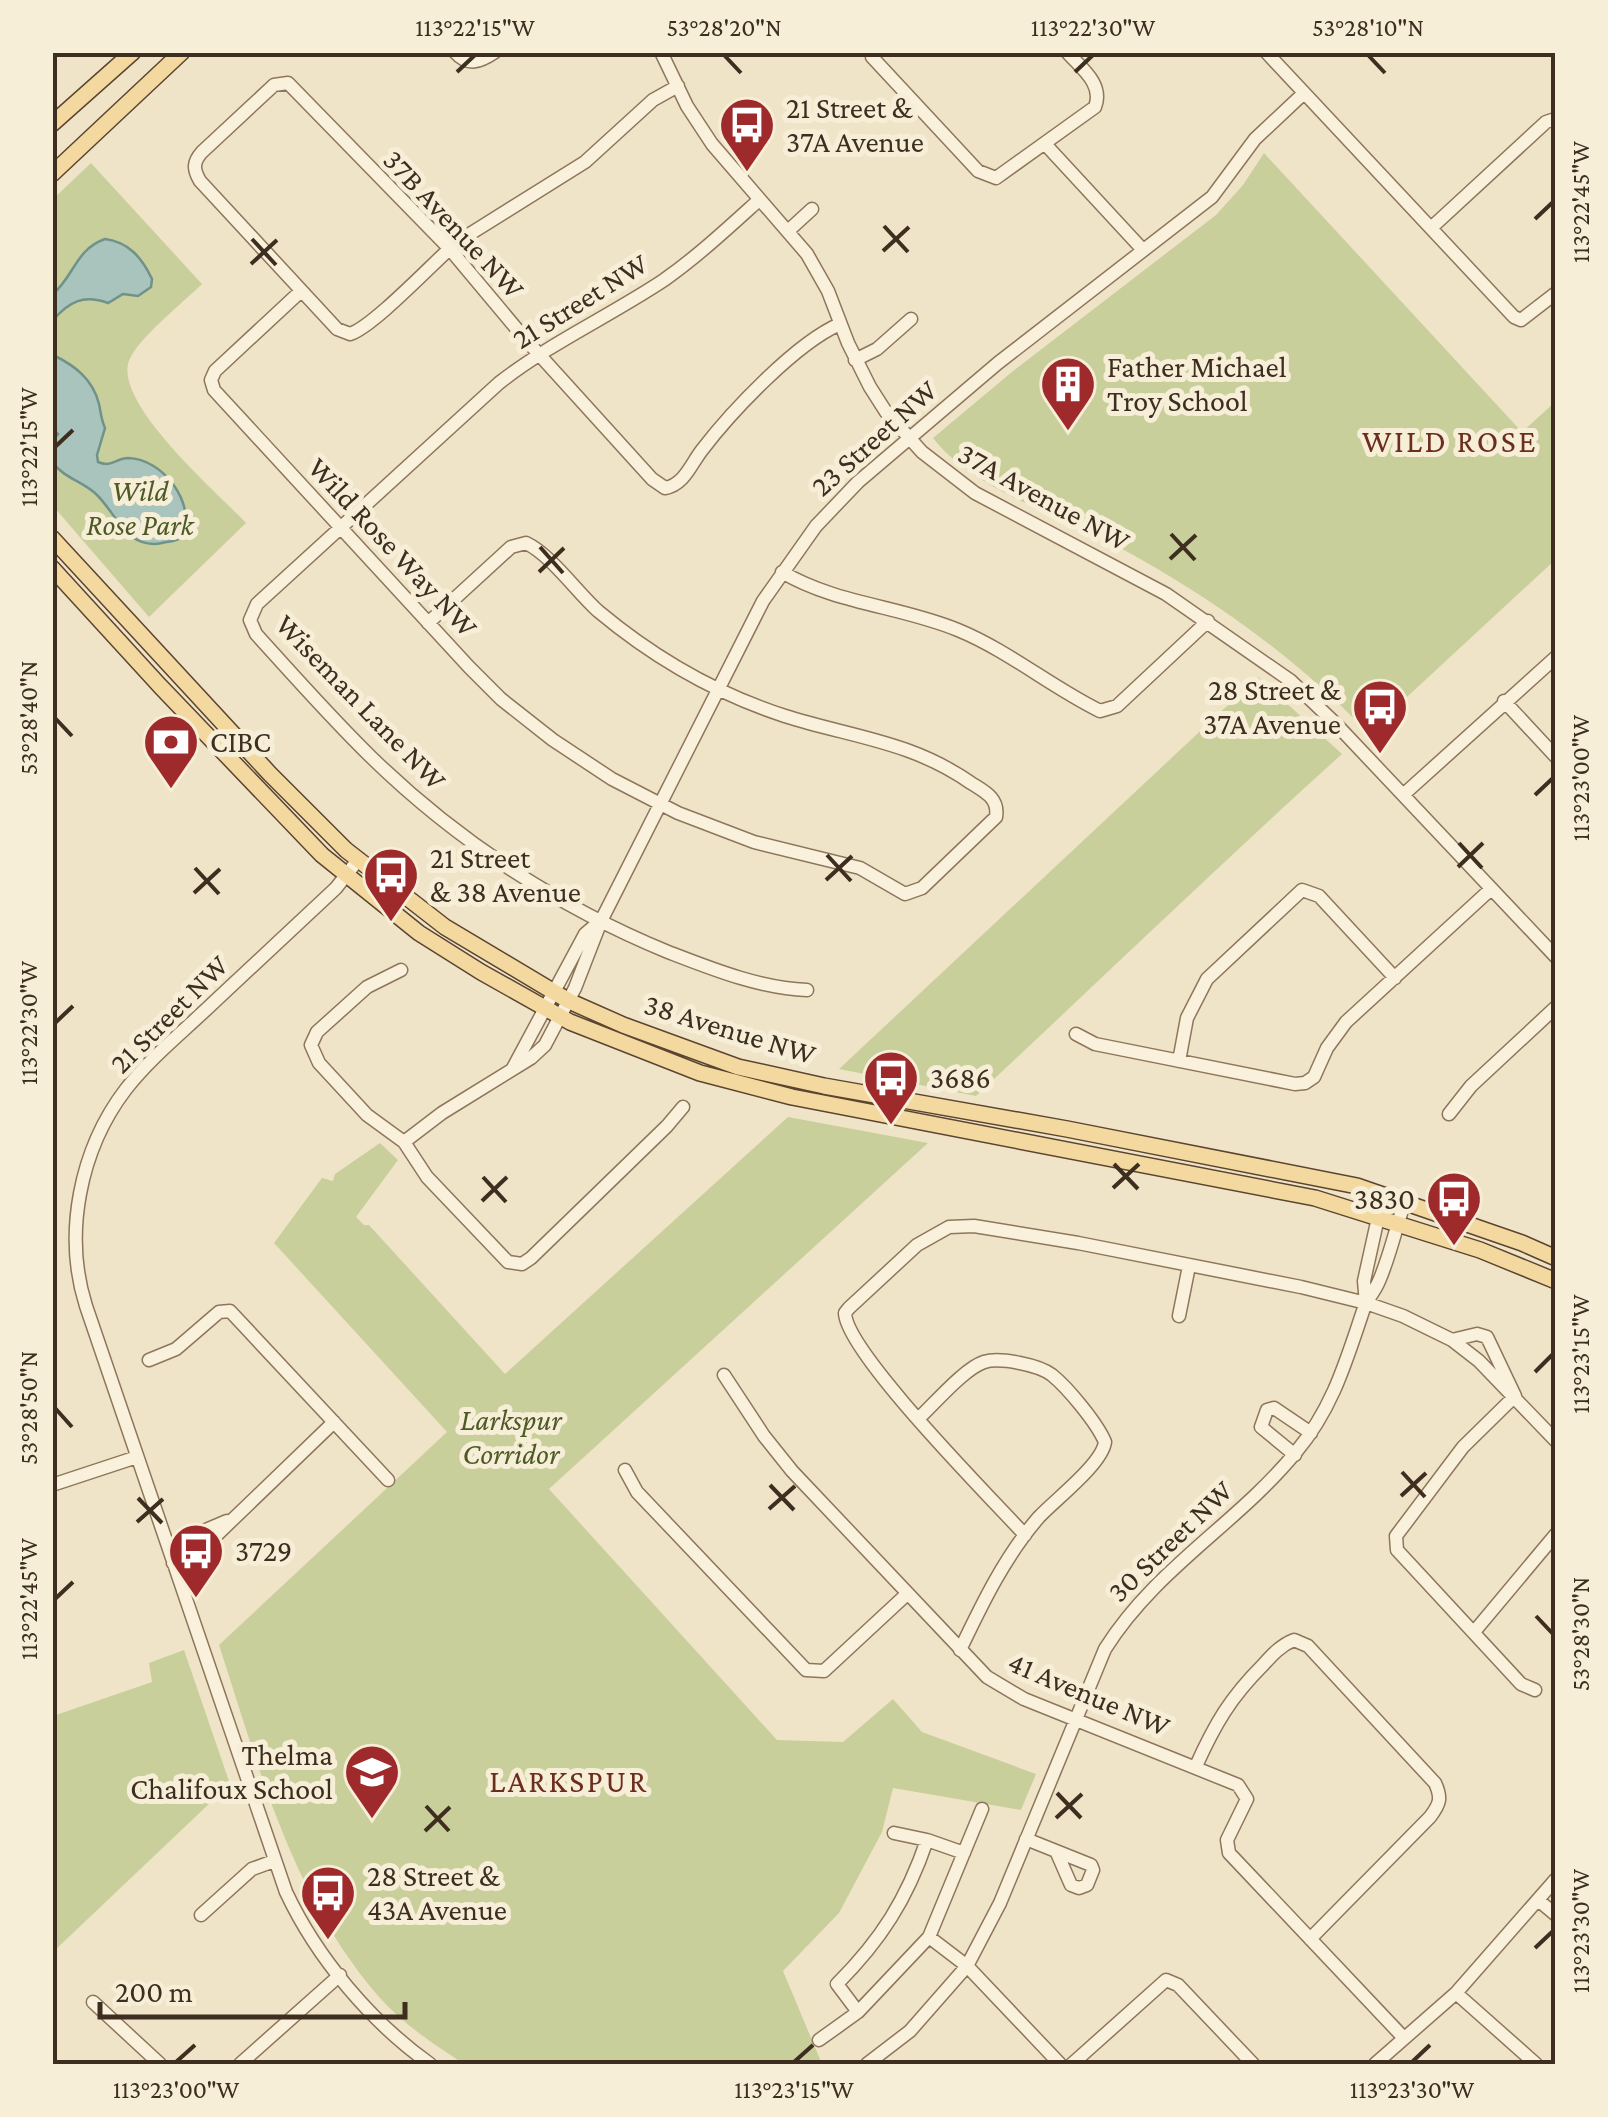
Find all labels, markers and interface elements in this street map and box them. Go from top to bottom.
text: 113°22'15"W [415,14,535,41]
text: 53°28'20"N [666,14,782,41]
text: 113°22'30"W [1031,14,1155,41]
text: 53°28'10"N [1312,14,1424,41]
place label: 21 Street & 37A Avenue [786,91,924,158]
bus stop icon: 21 Street & 37A Avenue [717,95,777,174]
text: 113°22'45"W [1567,141,1594,263]
street label: 37B Avenue NW [377,143,532,305]
street label: 21 Street NW [506,246,654,355]
place label: Father Michael Troy School [1107,350,1287,418]
building icon: Father Michael Troy School [1038,354,1098,433]
street label: 23 Street NW [804,372,944,503]
text: 113°22'15"W [15,387,42,507]
district label: WILD ROSE [1362,423,1538,459]
street label: 37A Avenue NW [953,436,1136,557]
street label: Wild Rose Way NW [301,450,485,644]
park label: Wild Rose Park [86,474,196,541]
street label: Wiseman Lane NW [269,607,454,796]
text: 53°28'40"N [15,661,42,775]
place label: 28 Street & 37A Avenue [1203,673,1342,740]
bus stop icon: 28 Street & 37A Avenue [1350,677,1410,756]
bank icon: CIBC [141,712,201,791]
text: 113°23'00"W [1567,715,1594,841]
place label: CIBC [210,725,271,758]
place label: 21 Street & 38 Avenue [430,841,581,908]
bus stop icon: 21 Street & 38 Avenue [361,845,421,924]
street label: 21 Street NW [103,948,235,1079]
text: 113°22'30"W [15,961,42,1085]
street label: 38 Avenue NW [641,987,820,1070]
bus stop icon: 3686 [861,1048,921,1127]
place label: 3686 [930,1061,991,1094]
bus stop icon: 3830 [1424,1169,1484,1248]
place label: 3830 [1354,1182,1415,1215]
text: 113°23'15"W [1567,1294,1594,1414]
text: 53°28'50"N [15,1351,42,1465]
park label: Larkspur Corridor [460,1403,563,1470]
street label: 30 Street NW [1101,1473,1239,1608]
bus stop icon: 3729 [166,1521,226,1600]
place label: 3729 [235,1534,292,1567]
text: 113°22'45"W [15,1538,42,1660]
text: 53°28'30"N [1567,1577,1594,1691]
street label: 41 Avenue NW [1003,1645,1175,1743]
place label: Thelma Chalifoux School [130,1738,333,1805]
school or university icon: Thelma Chalifoux School [342,1742,402,1821]
district label: LARKSPUR [489,1763,649,1799]
place label: 28 Street & 43A Avenue [367,1859,507,1926]
bus stop icon: 28 Street & 43A Avenue [298,1863,358,1942]
text: 113°23'30"W [1567,1869,1594,1993]
scale bar [100,1957,405,2019]
text: 200 m [115,1975,193,2008]
text: 113°23'00"W [113,2076,239,2103]
text: 113°23'15"W [734,2076,854,2103]
text: 113°23'30"W [1350,2076,1474,2103]

